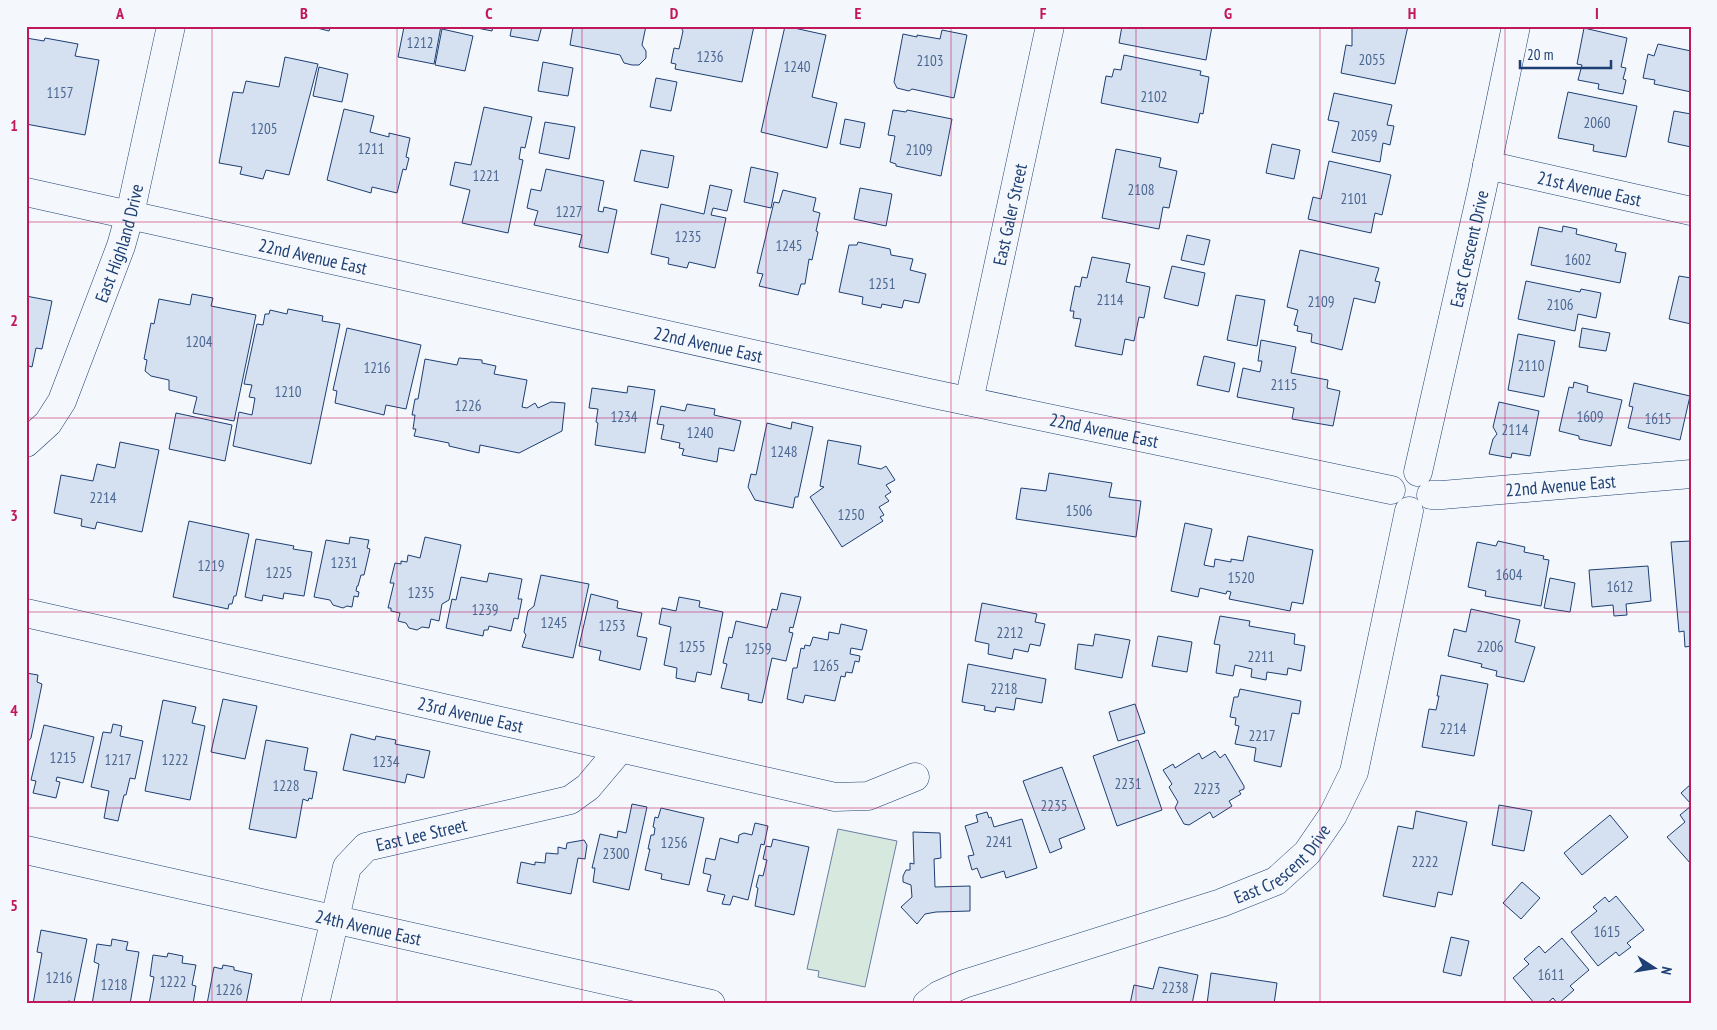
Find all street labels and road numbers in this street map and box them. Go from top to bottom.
street label: East Galer Street [987,161,1032,267]
street label: 21st Avenue East [1535,165,1644,211]
street label: East Highland Drive [89,182,148,305]
street label: East Crescent Drive [1444,188,1493,309]
street label: 22nd Avenue East [256,233,370,279]
street label: 22nd Avenue East [652,321,765,367]
street label: 22nd Avenue East [1048,407,1161,452]
street label: 22nd Avenue East [1504,469,1617,501]
street label: 23rd Avenue East [416,691,526,737]
street label: East Lee Street [374,813,469,856]
street label: East Crescent Drive [1230,819,1335,908]
street label: 24th Avenue East [313,904,424,950]

